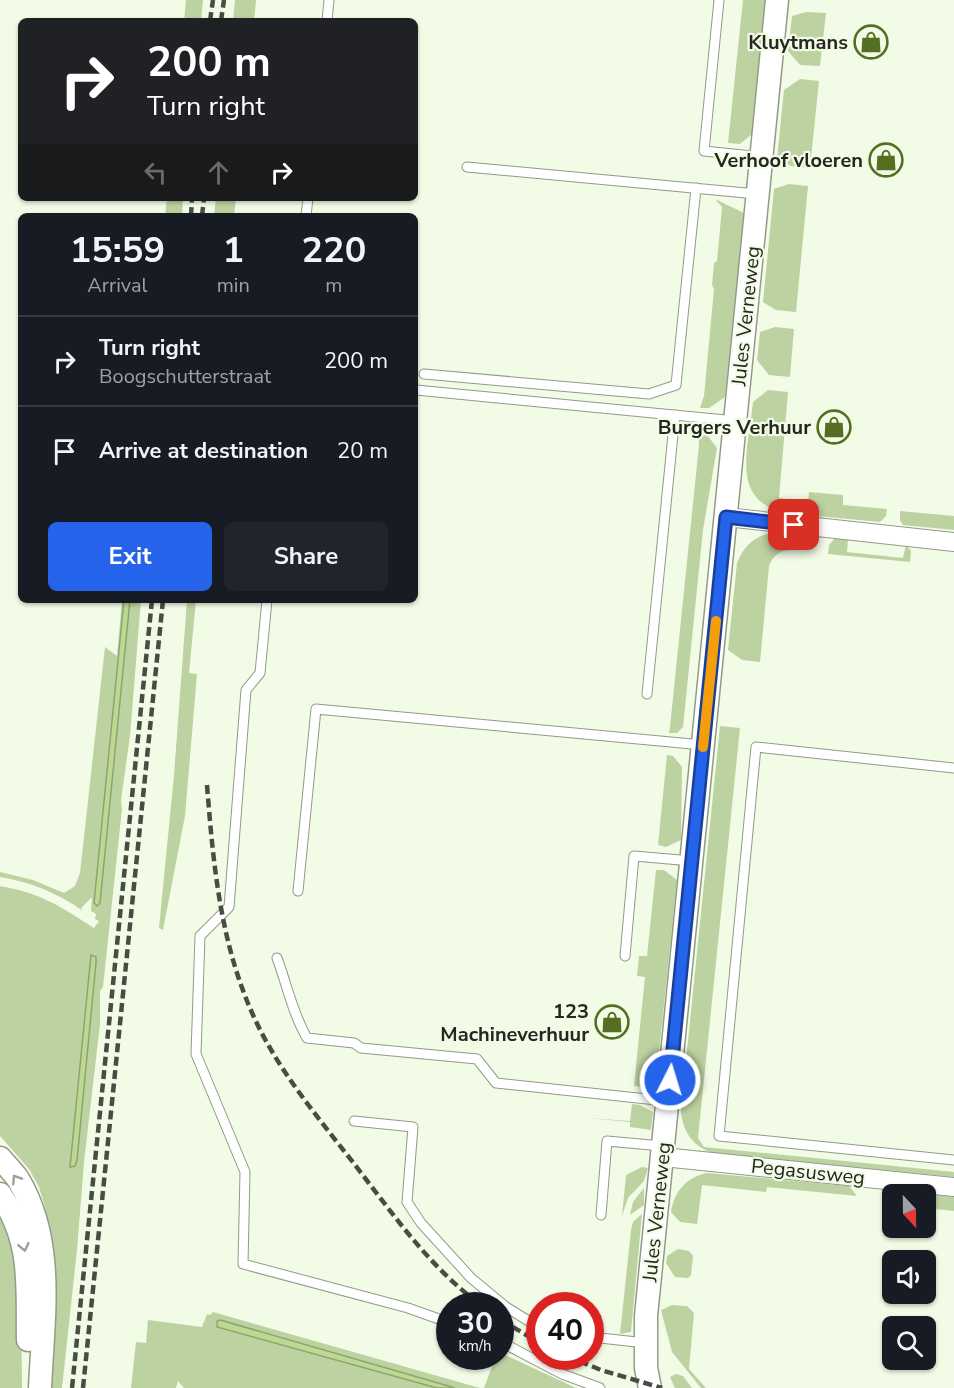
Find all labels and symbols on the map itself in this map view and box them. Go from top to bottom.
shop icon: Kluytmans [853,24,889,60]
place label: Kluytmans [748,29,848,56]
shop icon: Verhoof vloeren [868,142,904,178]
place label: Verhoof vloeren [714,147,863,174]
street label: Jules Verneweg [725,245,767,388]
shop icon: Burgers Verhuur [816,409,852,445]
place label: Burgers Verhuur [658,414,811,441]
pin [768,499,819,550]
place label: 123 Machineverhuur [440,998,589,1048]
shop icon: 123 Machineverhuur [594,1004,630,1040]
position arrow [638,1048,702,1112]
street label: Jules Verneweg [636,1141,678,1284]
street label: Pegasusweg [750,1153,866,1191]
one-way arrow [12,1175,24,1185]
north arrow [882,1184,936,1238]
one-way arrow [17,1242,30,1252]
speed limit sign: 40 [526,1292,604,1370]

